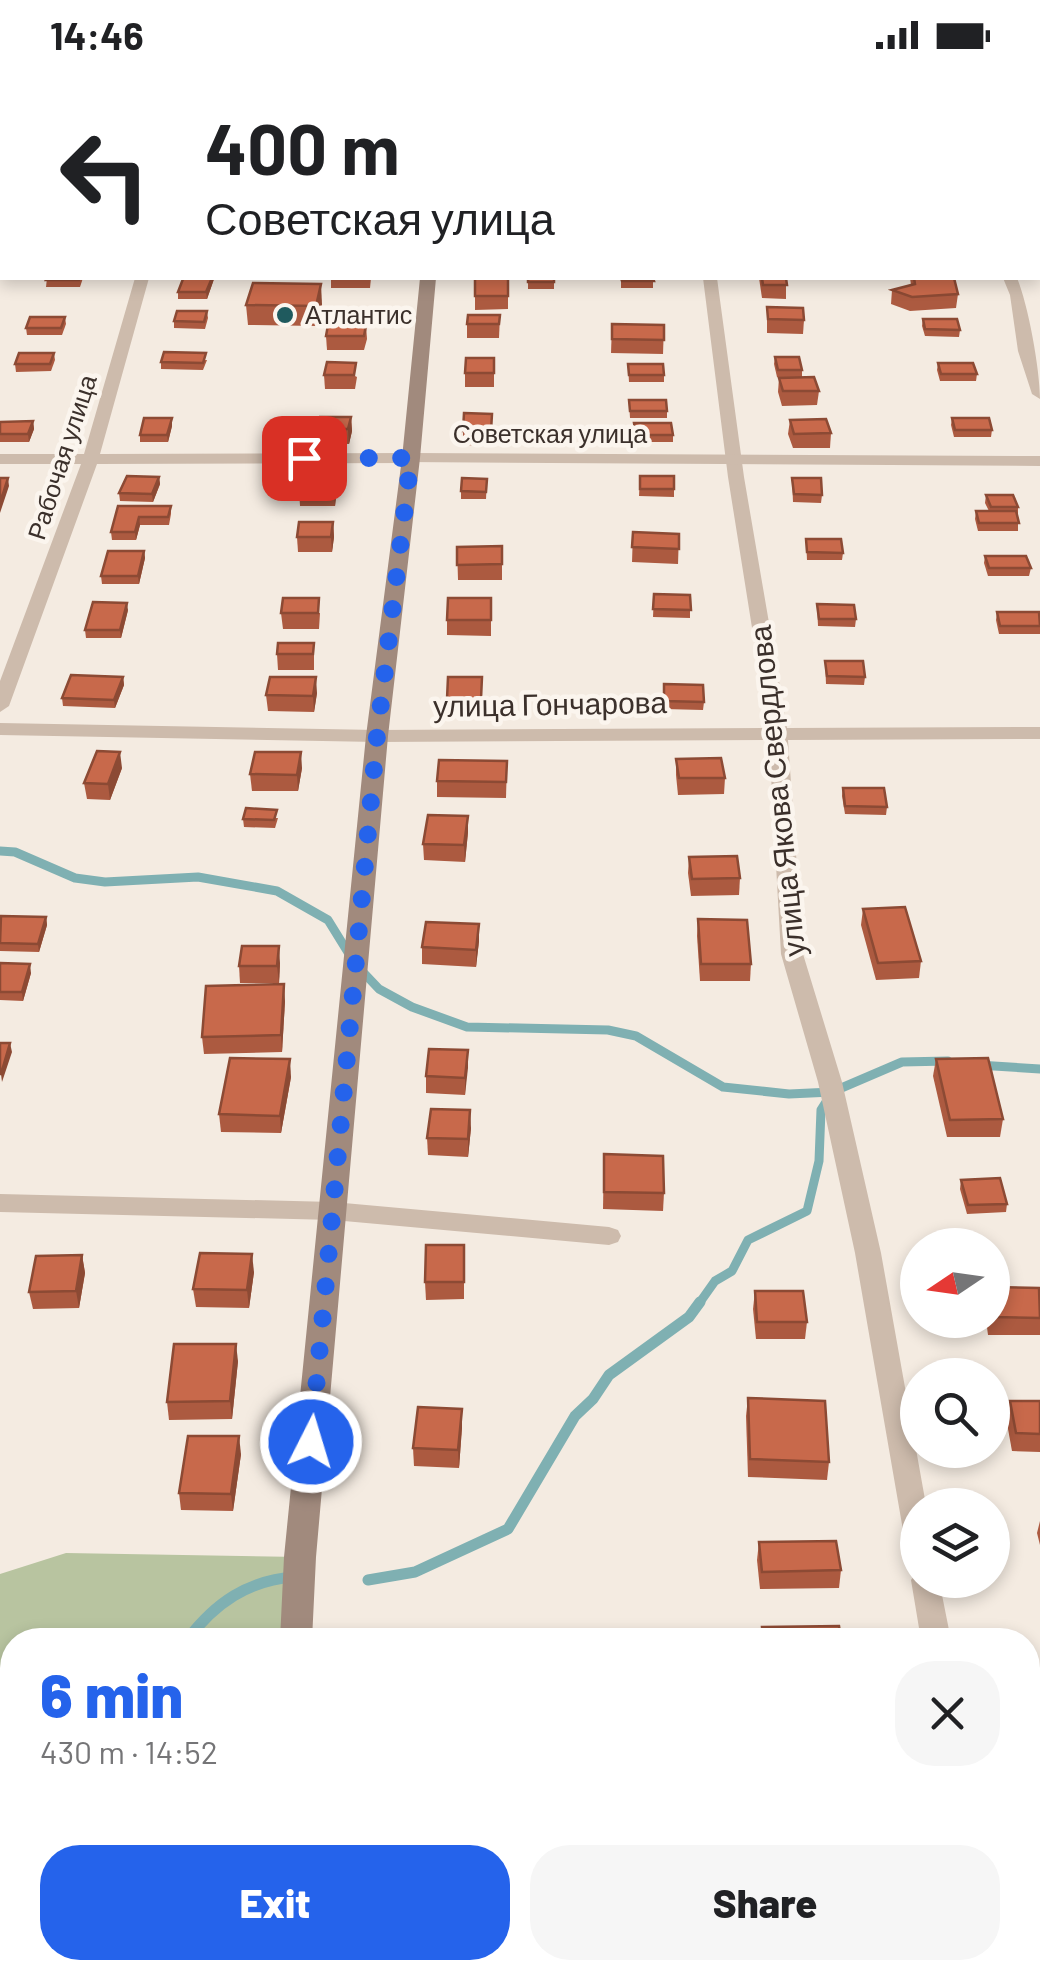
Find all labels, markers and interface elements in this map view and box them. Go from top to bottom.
text: 14:46 [50,12,144,58]
text: 400 m [205,105,400,189]
icon: left [40,110,170,240]
text: Советская улица [205,190,555,244]
place label: Атлантис [305,299,412,329]
marker: Атлантис [274,304,296,326]
street label: Рабочая улица [20,370,102,543]
pin [262,416,347,501]
street label: Советская улица [453,418,647,448]
icon: arrive [277,431,332,486]
street label: улица Якова Свердлова [741,624,811,959]
street label: улица Гончарова [433,683,668,723]
north arrow [900,1228,1010,1338]
map controls [900,1228,1010,1598]
button: search [900,1358,1010,1468]
position arrow [259,1390,363,1494]
button: layers [900,1488,1010,1598]
text: 6 min [40,1658,183,1730]
button: close [895,1661,1000,1766]
text: 430 m · 14:52 [40,1732,218,1770]
button: Exit [40,1845,510,1960]
button: Share [530,1845,1000,1960]

